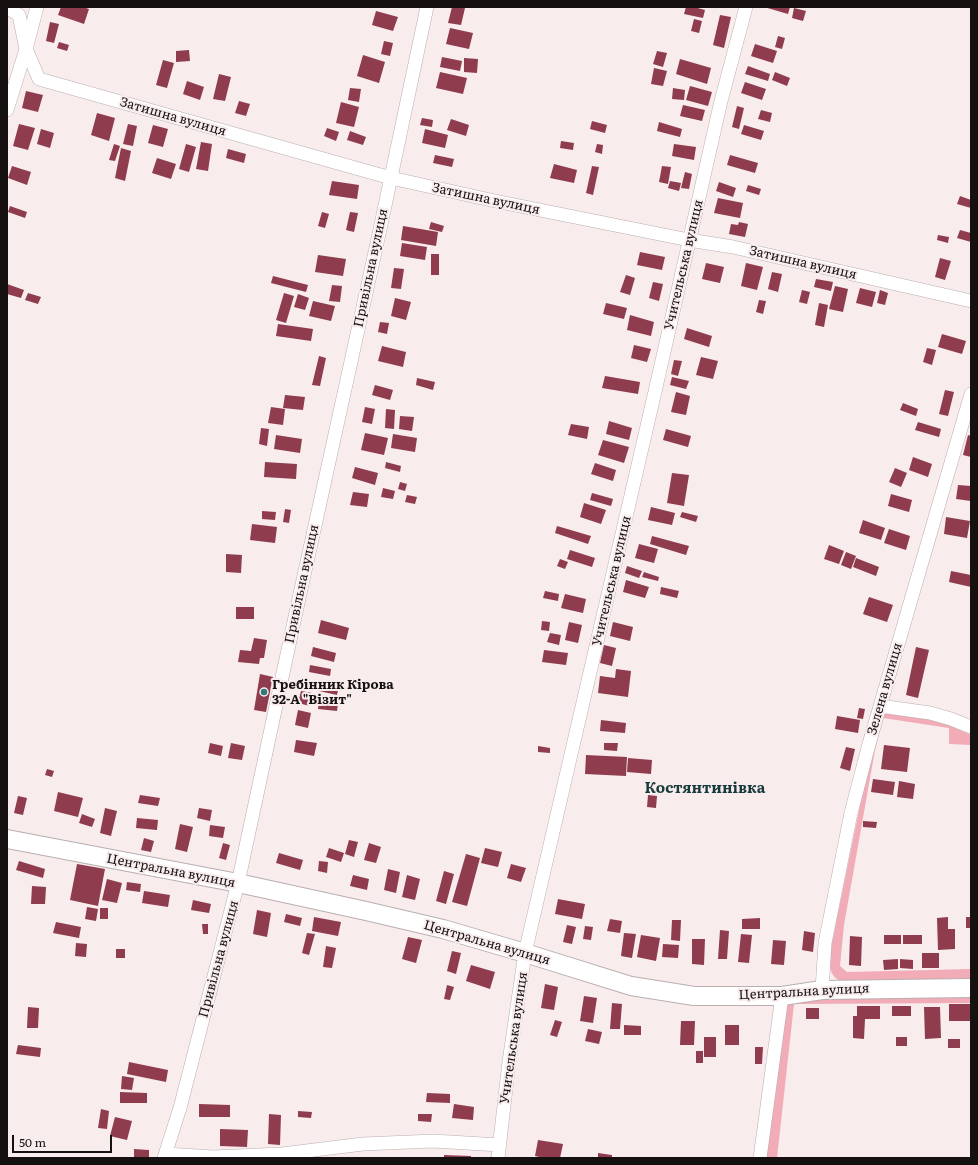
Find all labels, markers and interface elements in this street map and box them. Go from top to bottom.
street label: Затишна вулиця [118,94,228,140]
street label: Затишна вулиця [431,180,541,218]
street label: Учительська вулиця [661,198,707,332]
street label: Привільна вулиця [351,207,391,329]
street label: Затишна вулиця [748,243,858,283]
street label: Учительська вулиця [589,514,635,648]
street label: Привільна вулиця [282,523,322,645]
street label: Зелена вулиця [864,641,906,737]
place label: Гребінник Кірова 32-А "Візит" [272,677,394,708]
marker: Гребінник Кірова 32-А "Візит" [259,687,269,697]
district label: Костянтинівка [645,780,765,798]
street label: Центральна вулиця [105,851,237,891]
street label: Привільна вулиця [196,899,242,1019]
street label: Центральна вулиця [422,917,552,969]
street label: Учительська вулиця [497,971,531,1105]
street label: Центральна вулиця [738,981,870,1003]
scale bar [14,1127,114,1153]
text: 50 m [19,1133,46,1151]

